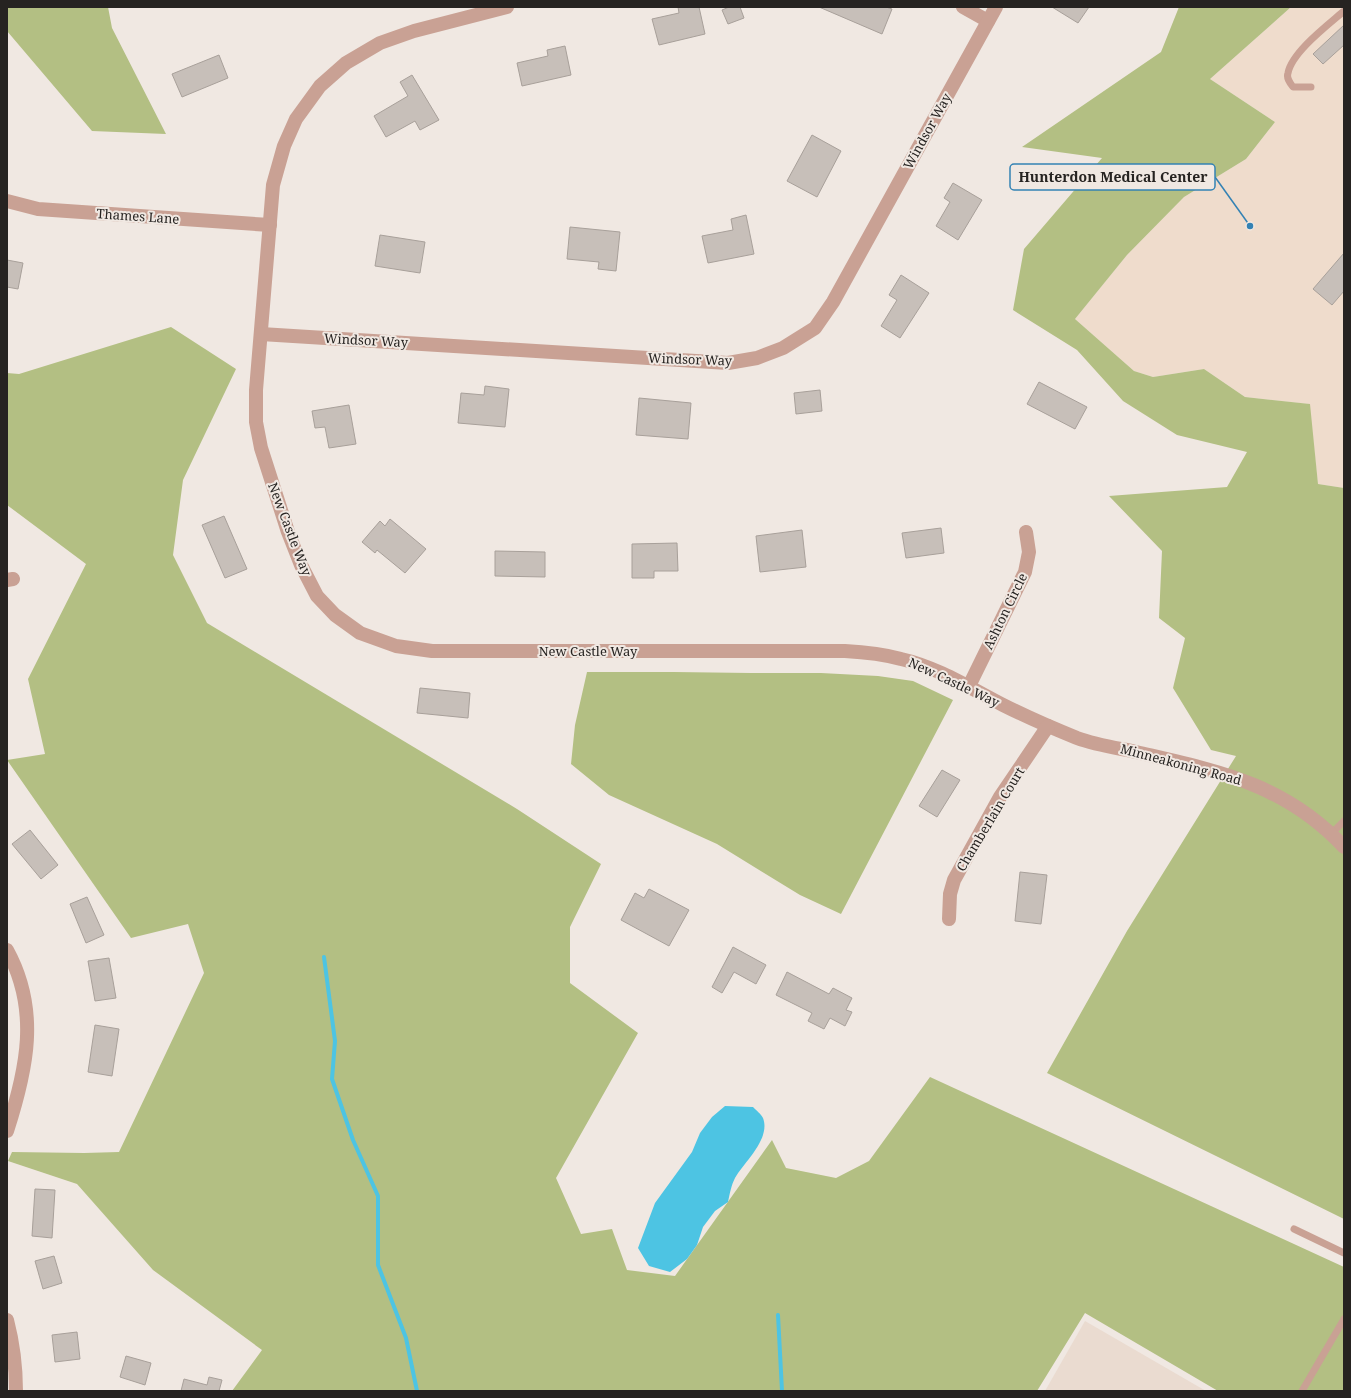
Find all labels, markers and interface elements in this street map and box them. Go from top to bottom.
street label: Windsor Way [899,89,956,172]
callout: Hunterdon Medical Center [1010,164,1215,190]
text: Hunterdon Medical Center [1018,167,1208,186]
street label: Thames Lane [96,204,180,228]
street label: Windsor Way [324,329,409,351]
street label: Windsor Way [648,349,733,369]
street label: New Castle Way [264,480,316,579]
street label: Ashton Circle [979,570,1031,652]
street label: New Castle Way [539,642,638,660]
street label: New Castle Way [905,653,1003,711]
street label: Minneakoning Road [1118,739,1244,789]
street label: Chamberlain Court [952,763,1028,874]

